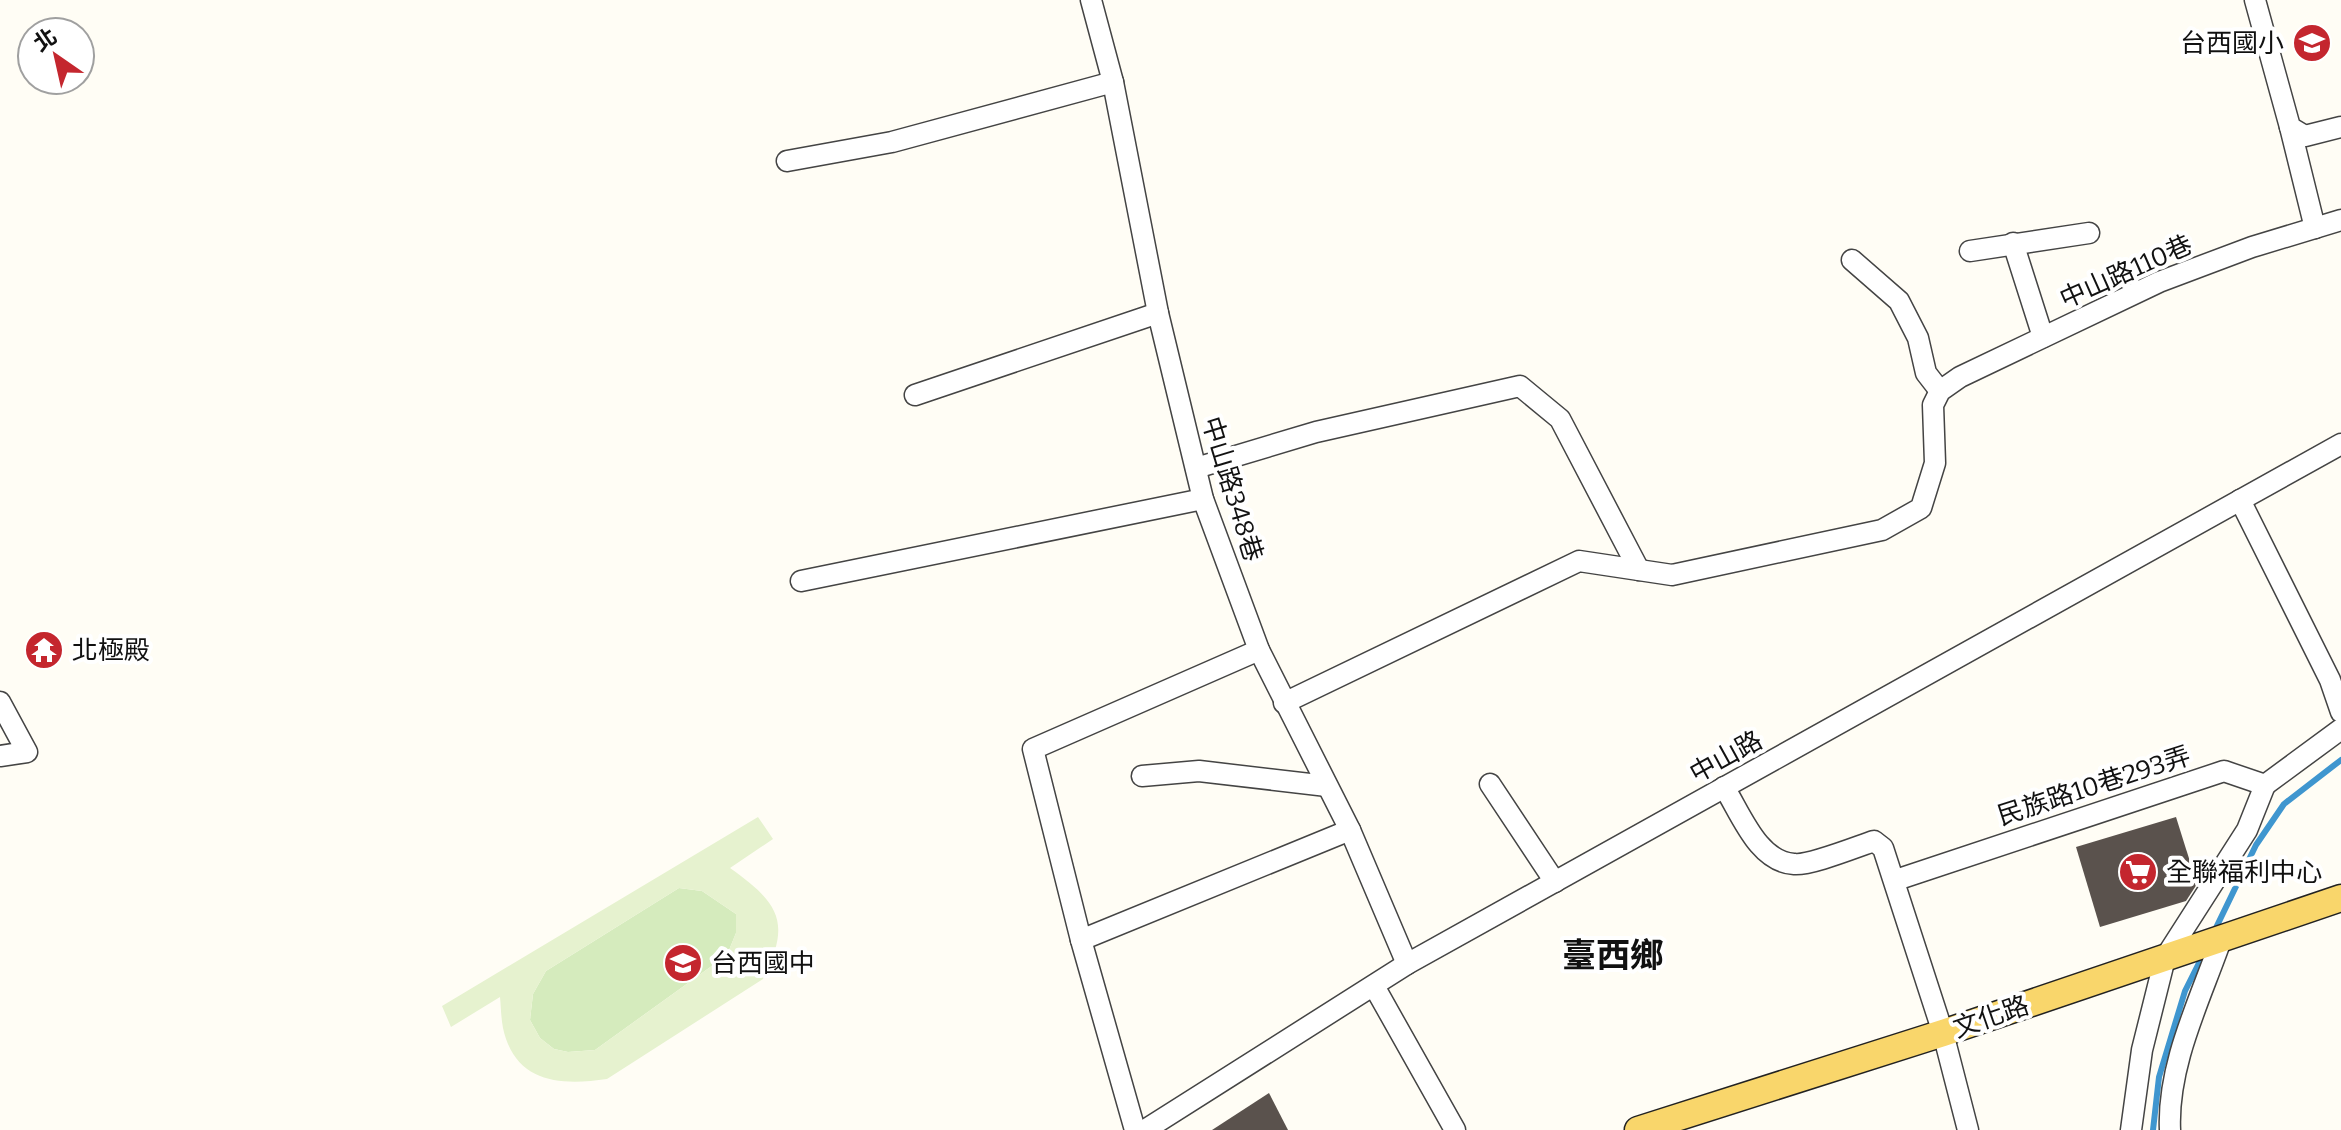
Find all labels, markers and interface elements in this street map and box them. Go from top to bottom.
north arrow [16,16,96,96]
text: 北 [28,22,62,57]
school or university icon: 台西國小 [2291,22,2333,64]
place label: 台西國小 [2180,28,2284,59]
street label: 中山路110巷 [2055,229,2197,315]
street label: 中山路348巷 [1195,413,1269,565]
temple icon: 北極殿 [23,629,65,671]
place label: 北極殿 [72,635,150,666]
street label: 中山路 [1684,725,1768,789]
street label: 民族路10巷293弄 [1994,740,2194,832]
supermarket icon: 全聯福利中心 [2117,851,2159,893]
place label: 全聯福利中心 [2166,857,2322,888]
district label: 臺西鄉 [1562,935,1664,976]
school or university icon: 台西國中 [662,942,704,984]
place label: 台西國中 [711,948,815,979]
street label: 文化路 [1949,990,2033,1044]

